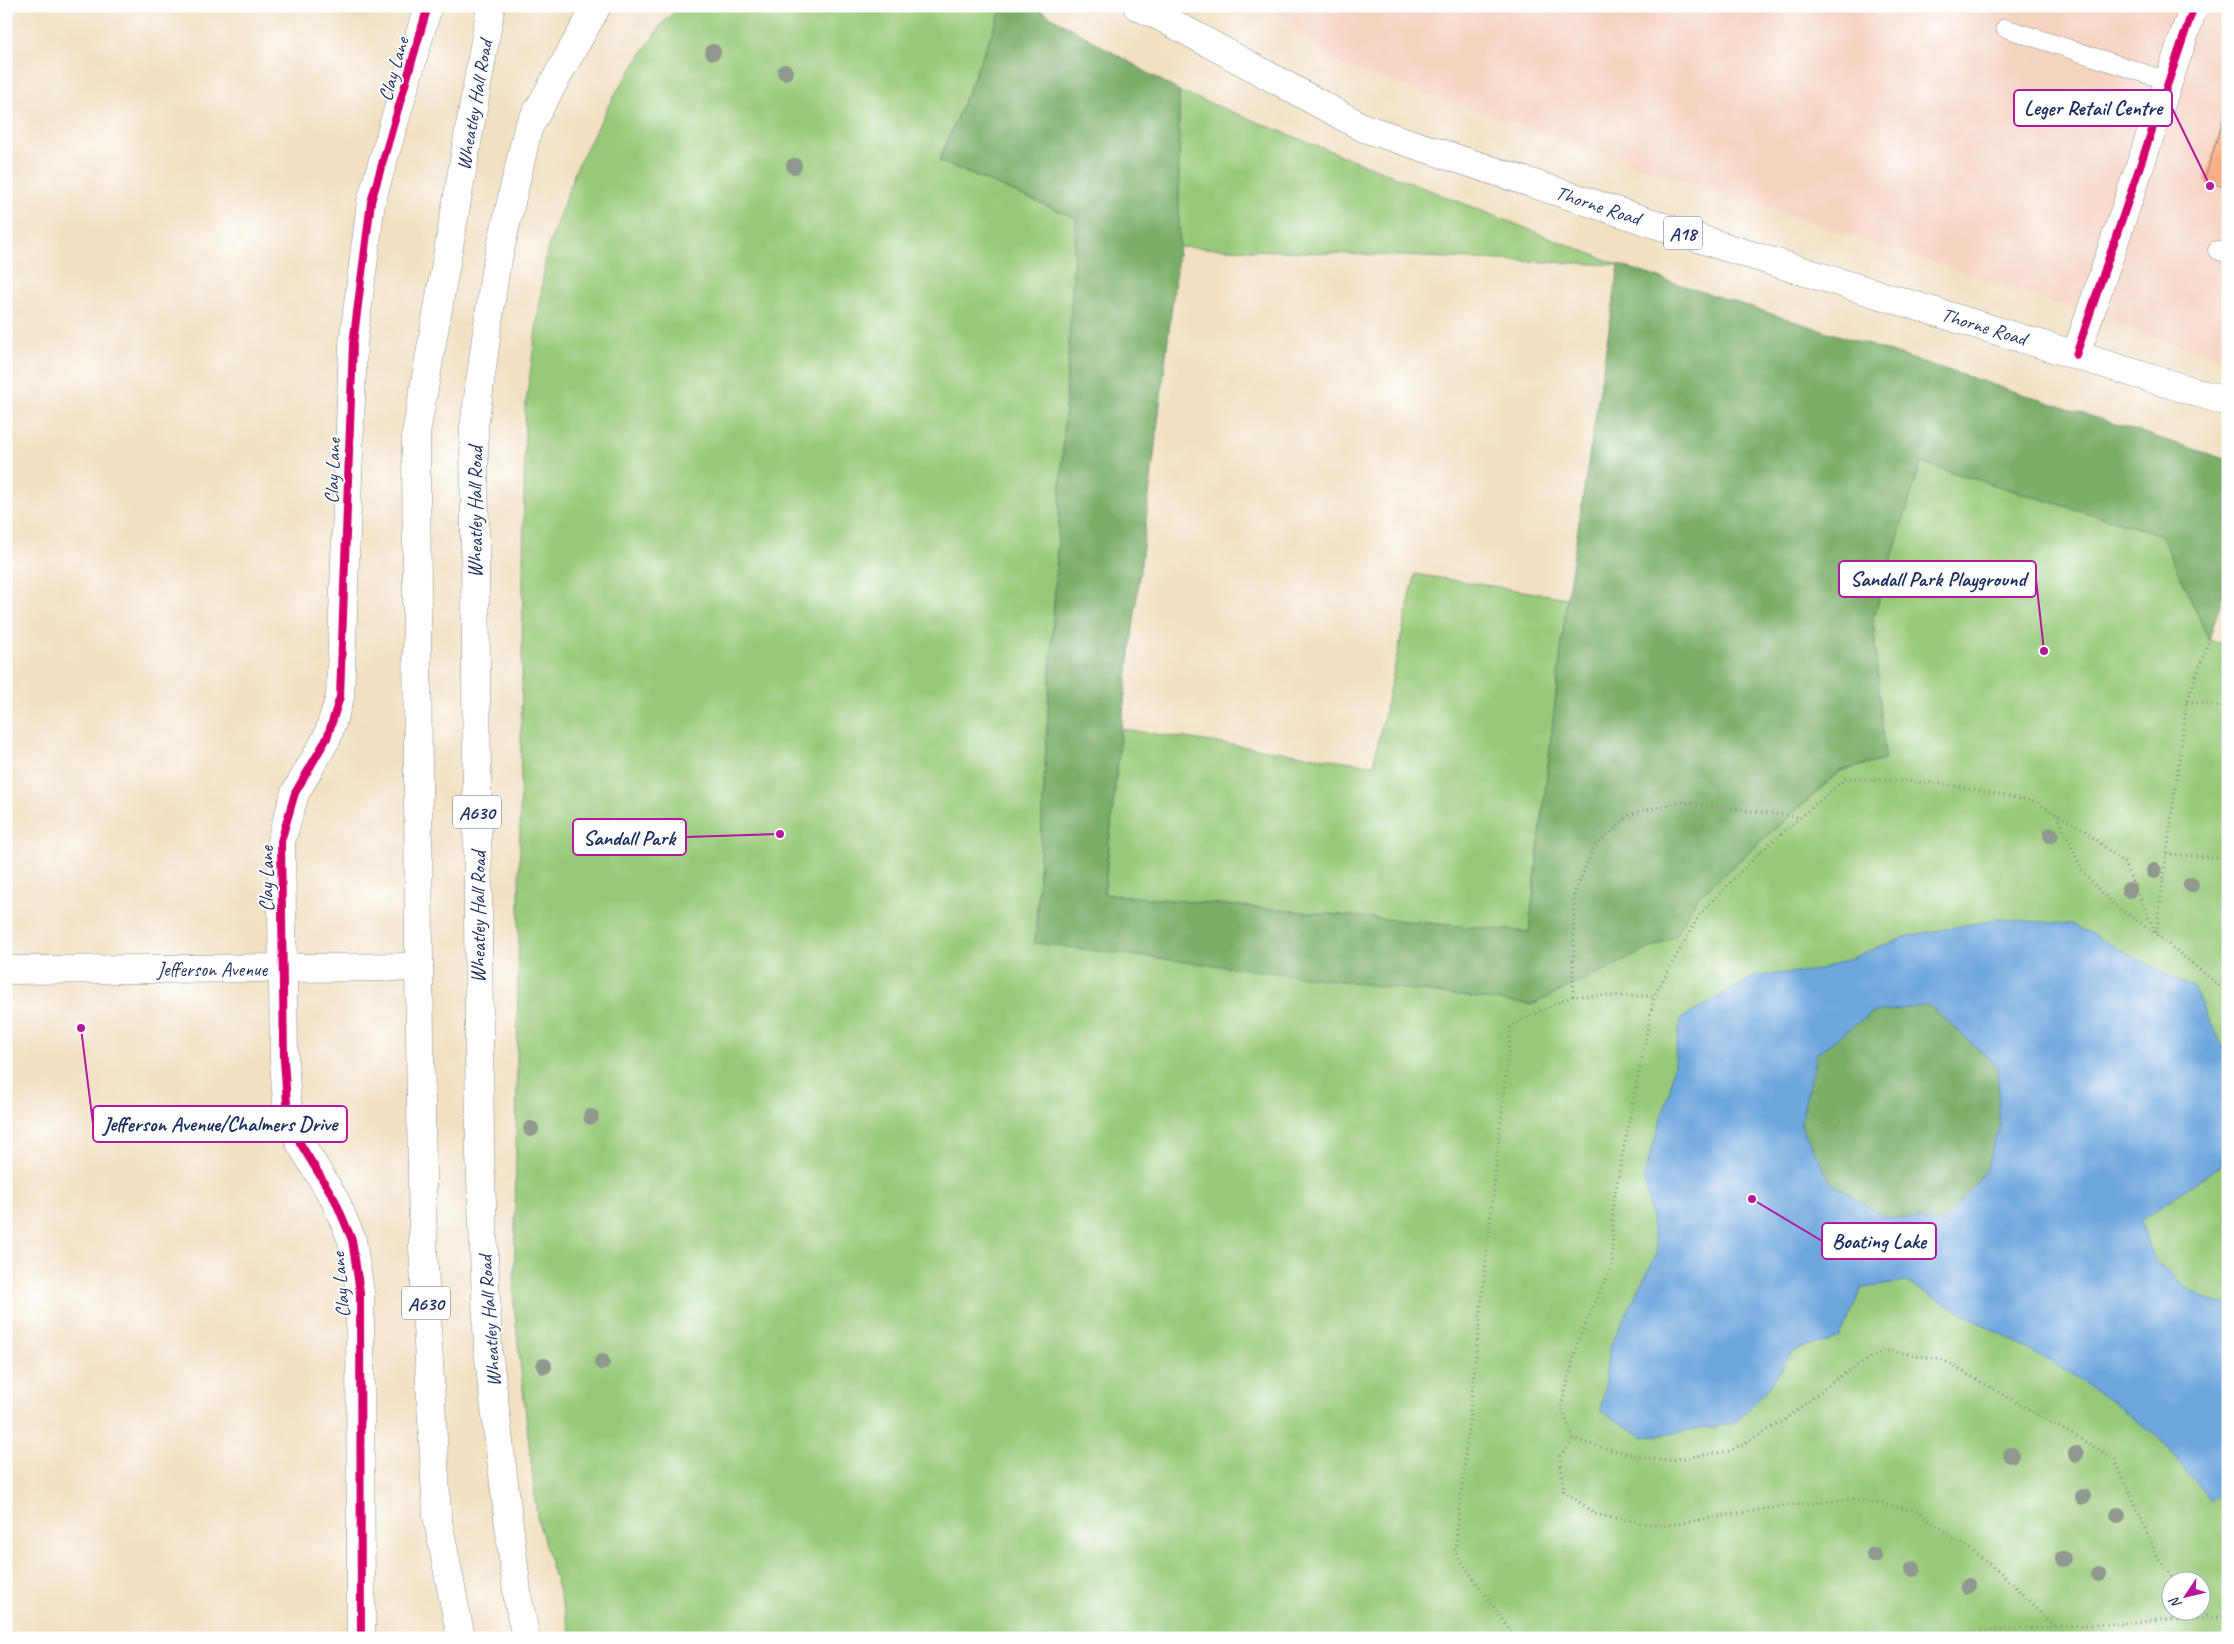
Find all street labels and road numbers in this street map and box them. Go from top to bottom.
street label: Clay Lane [372,33,415,104]
street label: Wheatley Hall Road [451,35,499,172]
street label: Thorne Road [1552,180,1646,232]
road number: A18 [1664,217,1702,250]
street label: Thorne Road [1938,302,2032,352]
street label: Clay Lane [319,436,346,504]
street label: Wheatley Hall Road [463,443,488,578]
road number: A630 [453,796,501,829]
street label: Clay Lane [254,845,279,912]
street label: Wheatley Hall Road [466,848,491,983]
street label: Jefferson Avenue [156,957,268,982]
street label: Clay Lane [325,1250,356,1319]
street label: Wheatley Hall Road [472,1251,507,1387]
road number: A630 [402,1286,450,1320]

